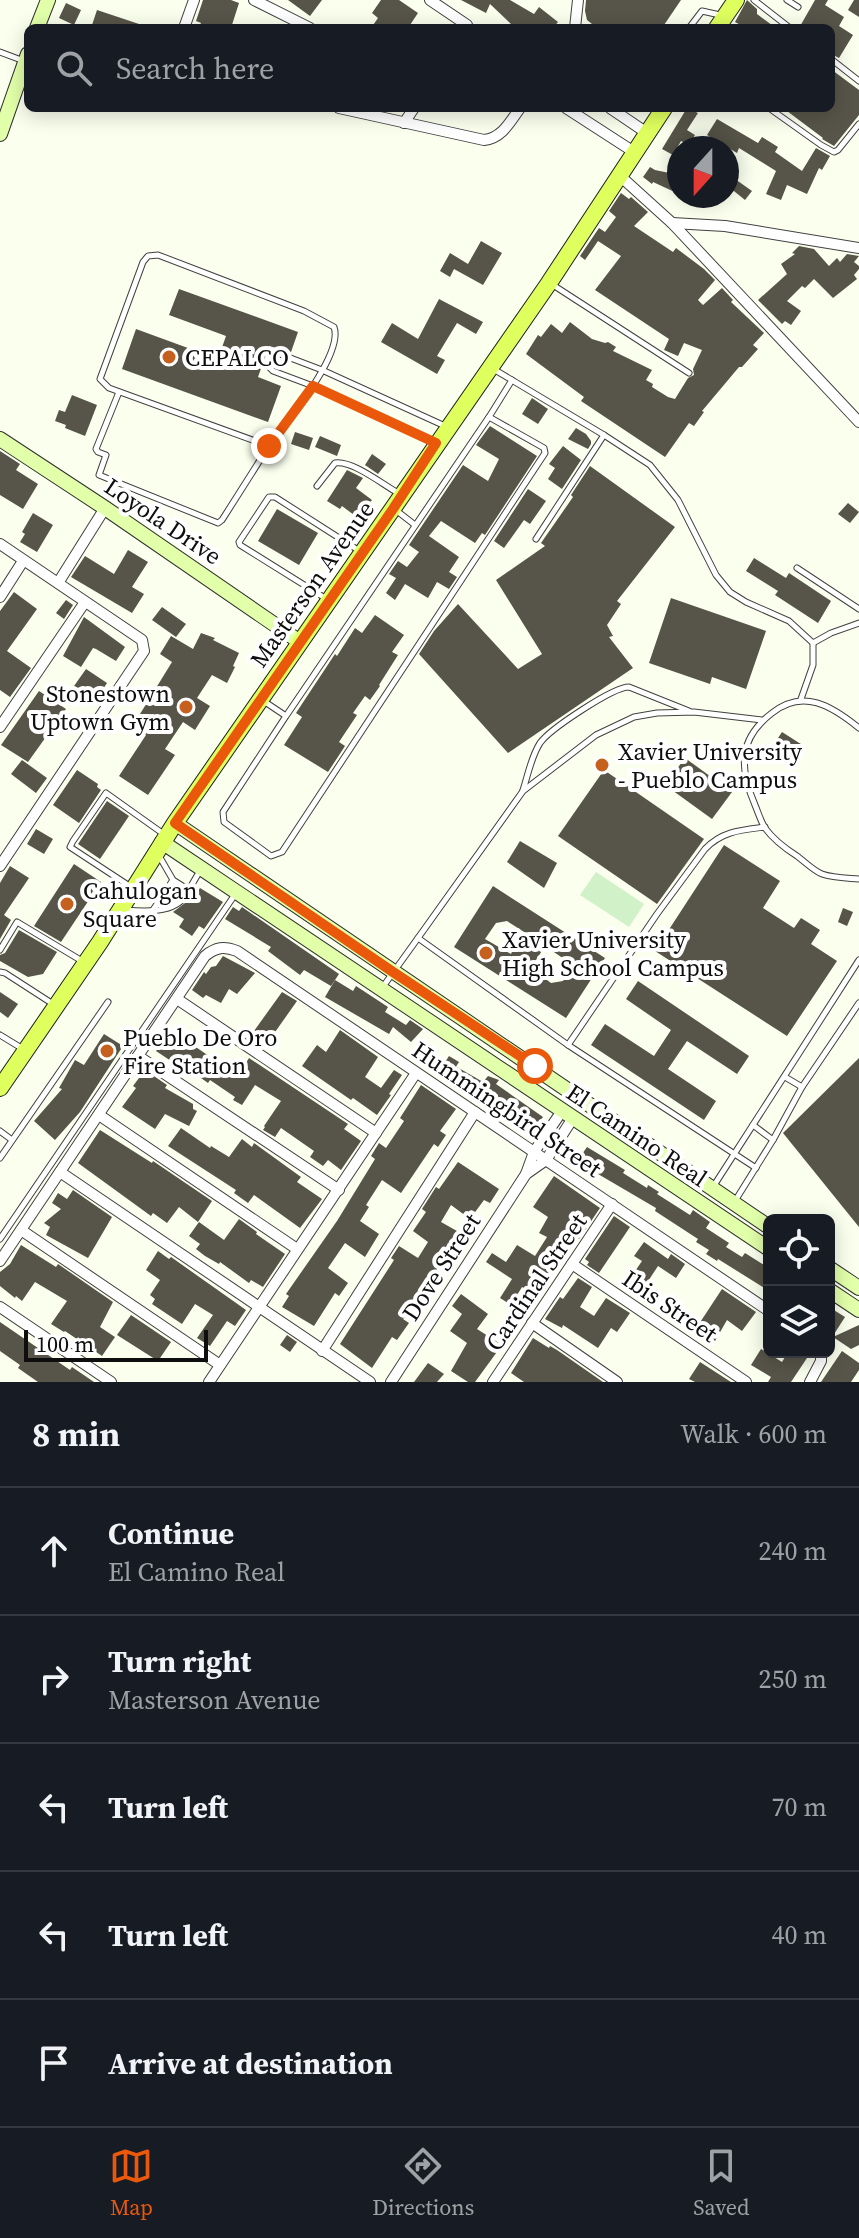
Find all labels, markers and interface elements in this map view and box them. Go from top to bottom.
search box [24,24,835,112]
icon: search [52,46,96,90]
text: Search here [116,48,274,89]
north arrow [667,136,739,208]
place label: CEPALCO [185,341,289,374]
marker: CEPALCO [160,348,178,366]
route end [251,428,287,464]
street label: Loyola Drive [98,470,228,572]
street label: Masterson Avenue [242,494,382,674]
place label: Stonestown Uptown Gym [30,677,170,738]
marker: Stonestown Uptown Gym [177,698,195,716]
place label: Xavier University - Pueblo Campus [618,735,803,796]
marker: Xavier University - Pueblo Campus [593,756,611,774]
place label: Cahulogan Square [83,874,198,935]
marker: Cahulogan Square [58,895,76,913]
place label: Xavier University High School Campus [502,923,724,984]
marker: Xavier University High School Campus [477,944,495,962]
place label: Pueblo De Oro Fire Station [123,1021,277,1082]
street label: Hummingbird Street [406,1033,608,1185]
marker: Pueblo De Oro Fire Station [98,1042,116,1060]
route start [517,1048,553,1084]
street label: El Camino Real [560,1076,714,1194]
street label: Dove Street [394,1207,488,1327]
street label: Cardinal Street [478,1207,594,1357]
map controls [763,1214,835,1358]
button: locate [763,1214,835,1286]
street label: Ibis Street [616,1262,724,1350]
button: layers [763,1286,835,1358]
scale bar [24,1326,208,1362]
text: 100 m [36,1329,94,1359]
text: 8 min [32,1411,120,1457]
text: Walk · 600 m [680,1416,827,1452]
text: Continue [108,1513,234,1554]
icon: ahead [32,1529,76,1573]
text: 240 m [759,1533,827,1569]
text: El Camino Real [108,1554,285,1590]
text: Turn right [108,1641,251,1682]
icon: right [32,1657,76,1701]
text: 250 m [759,1661,827,1697]
text: Masterson Avenue [108,1682,321,1718]
icon: left [32,1785,76,1829]
text: Turn left [108,1787,228,1828]
text: 70 m [772,1789,827,1825]
icon: left [32,1913,76,1957]
text: Turn left [108,1915,228,1956]
text: 40 m [772,1917,827,1953]
icon: arrive [32,2041,76,2085]
text: Arrive at destination [108,2043,393,2084]
tab: Map [109,2144,153,2222]
tab: Directions [372,2144,474,2222]
tab: Saved [693,2144,750,2222]

